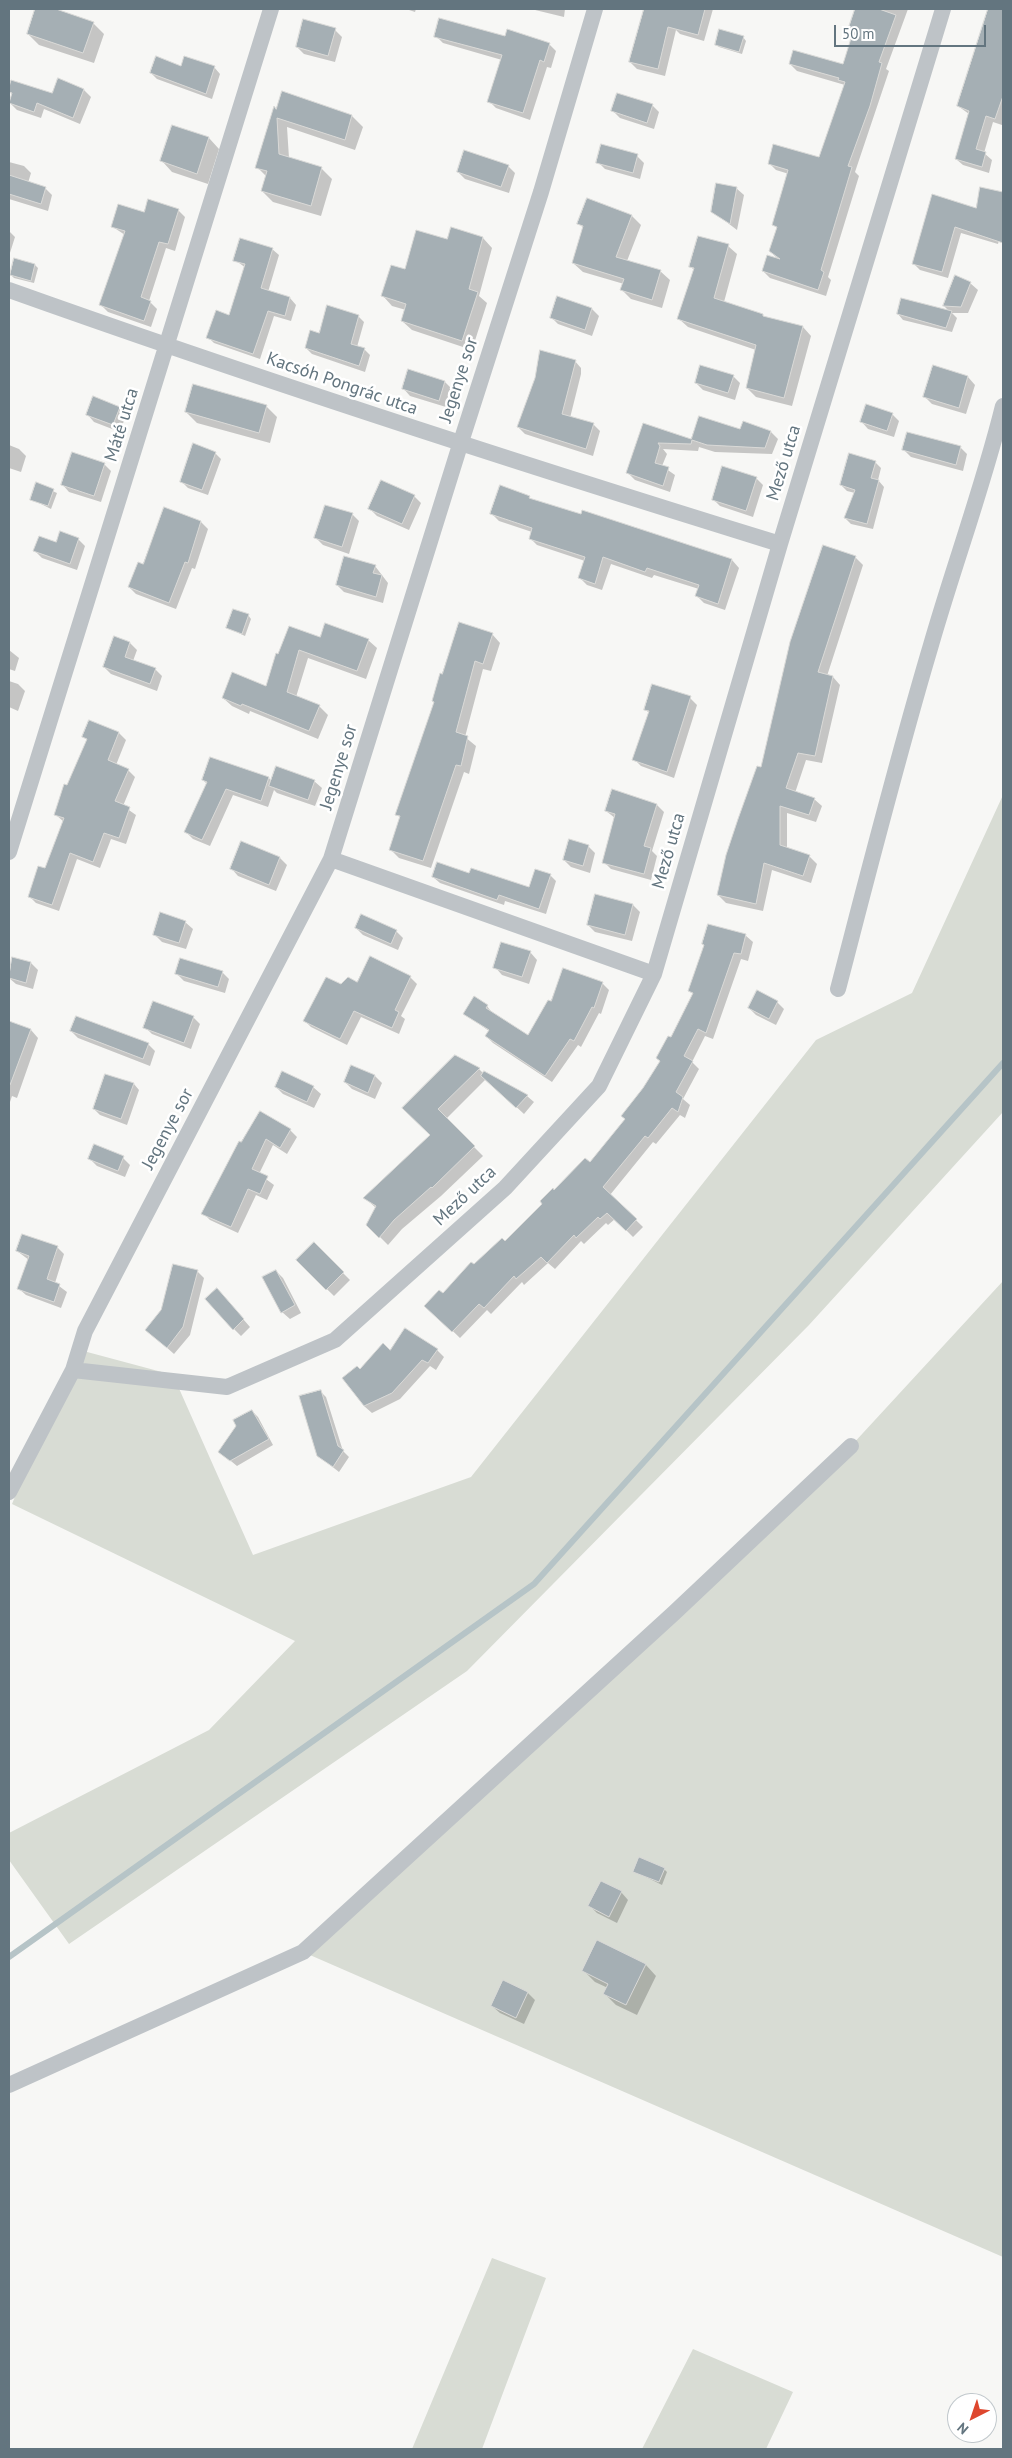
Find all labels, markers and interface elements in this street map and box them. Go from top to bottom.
scale bar [837,15,990,47]
text: 50 m [842,24,875,43]
street label: Jegenye sor [435,335,483,425]
street label: Kacsóh Pongrác utca [264,348,420,420]
street label: Máté utca [101,386,143,464]
street label: Mező utca [762,423,806,503]
street label: Jegenye sor [316,722,362,812]
street label: Mező utca [648,811,690,891]
street label: Jegenye sor [138,1085,198,1173]
street label: Mező utca [429,1161,501,1231]
north arrow [947,2393,997,2443]
text: N [953,2419,972,2438]

